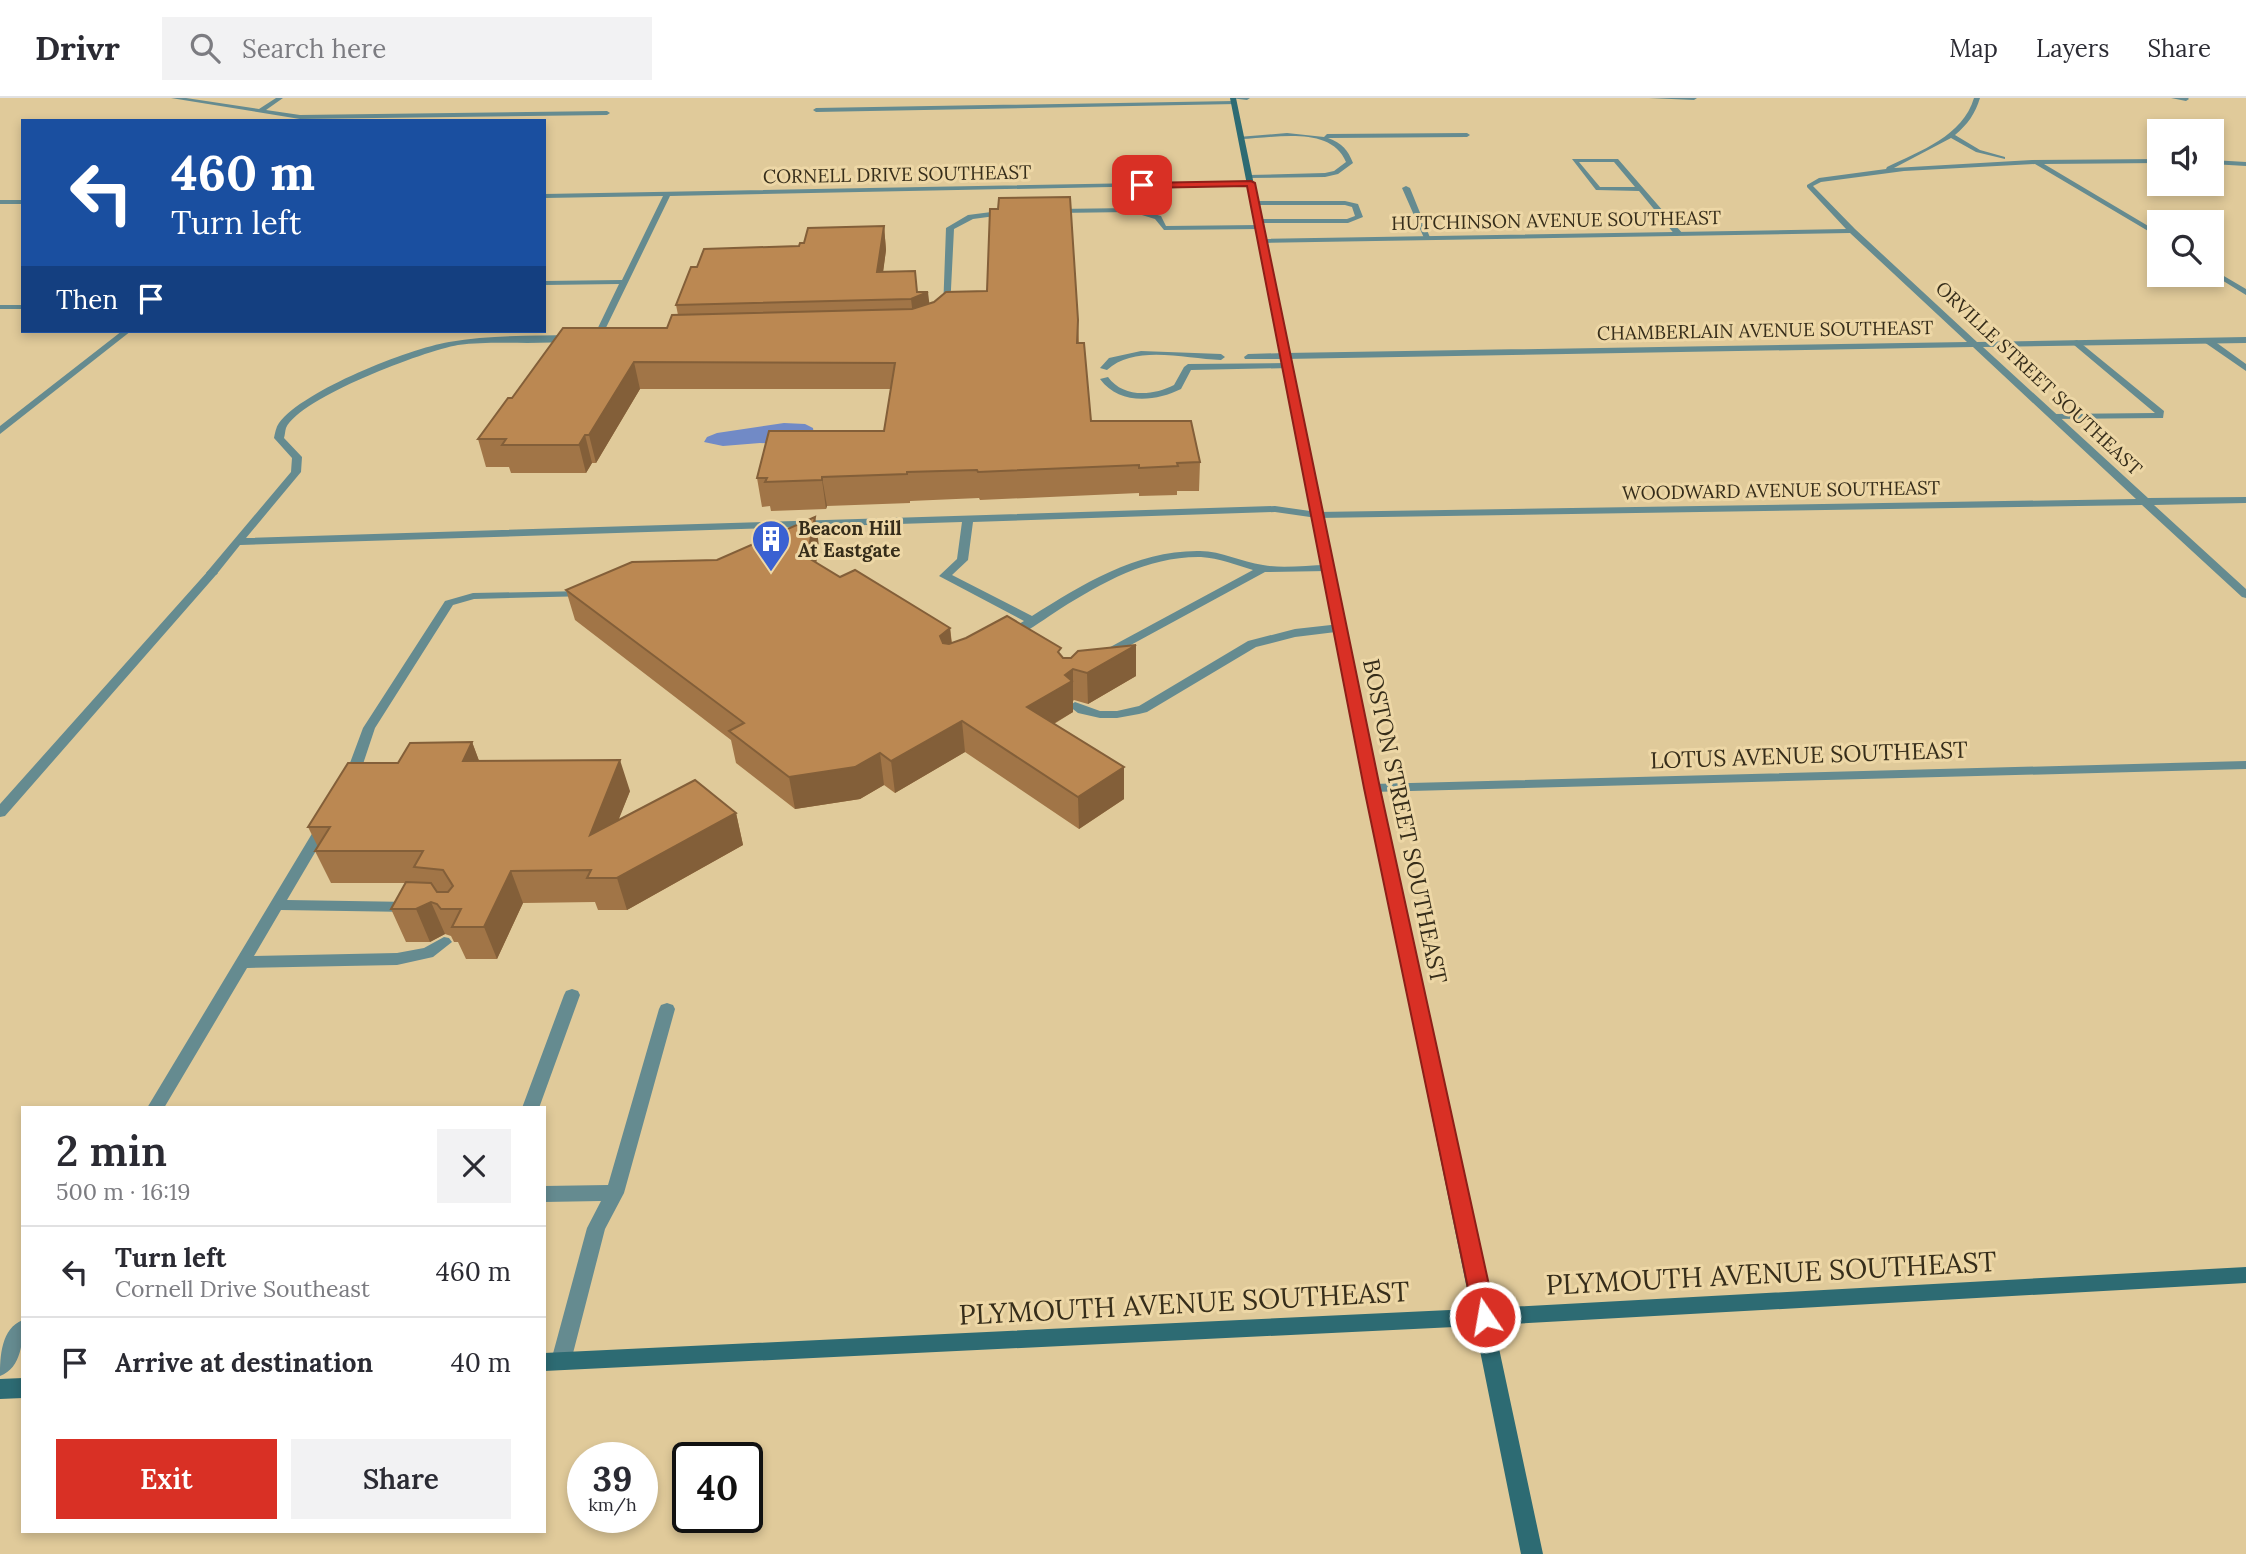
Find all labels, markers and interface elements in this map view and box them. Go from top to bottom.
search box [162,17,652,80]
text: Drivr [35,27,120,69]
icon: search [186,29,224,67]
text: Search here [242,32,386,65]
text: Map [1949,33,1998,64]
text: Layers [2036,33,2109,64]
text: Share [2147,33,2211,64]
map controls [2147,119,2224,287]
button: sound [2147,119,2224,196]
text: 460 m [171,141,315,203]
icon: left [56,147,147,238]
pin [1112,155,1172,215]
street label: CORNELL DRIVE SOUTHEAST [763,160,1031,188]
icon: arrive [1123,166,1161,204]
text: Turn left [171,202,301,243]
street label: HUTCHINSON AVENUE SOUTHEAST [1391,205,1721,235]
button: search [2147,210,2224,287]
street label: ORVILLE STREET SOUTHEAST [1931,276,2147,480]
icon: arrive [132,280,170,318]
text: Then [56,283,118,316]
street label: CHAMBERLAIN AVENUE SOUTHEAST [1597,315,1933,345]
street label: WOODWARD AVENUE SOUTHEAST [1622,475,1940,505]
place label: Beacon Hill At Eastgate [798,516,902,562]
building icon: Beacon Hill At Eastgate [750,518,792,573]
street label: BOSTON STREET SOUTHEAST [1357,656,1454,986]
street label: LOTUS AVENUE SOUTHEAST [1650,734,1968,775]
text: 2 min [56,1124,167,1178]
button: close [437,1129,511,1203]
text: 500 m · 16:19 [56,1177,191,1206]
text: Turn left [115,1241,226,1274]
street label: PLYMOUTH AVENUE SOUTHEAST [1545,1243,1997,1303]
icon: left [56,1253,94,1291]
text: 460 m [436,1255,511,1288]
street label: PLYMOUTH AVENUE SOUTHEAST [958,1273,1410,1333]
text: Cornell Drive Southeast [115,1274,370,1303]
position arrow [1448,1280,1522,1354]
icon: arrive [56,1344,94,1382]
text: Arrive at destination [115,1346,373,1379]
text: 40 m [451,1346,511,1379]
button: Exit [56,1439,277,1519]
button: Share [291,1439,511,1519]
speed limit sign: 40 [672,1442,763,1533]
text: 39 [593,1456,632,1501]
text: km/h [588,1493,637,1516]

